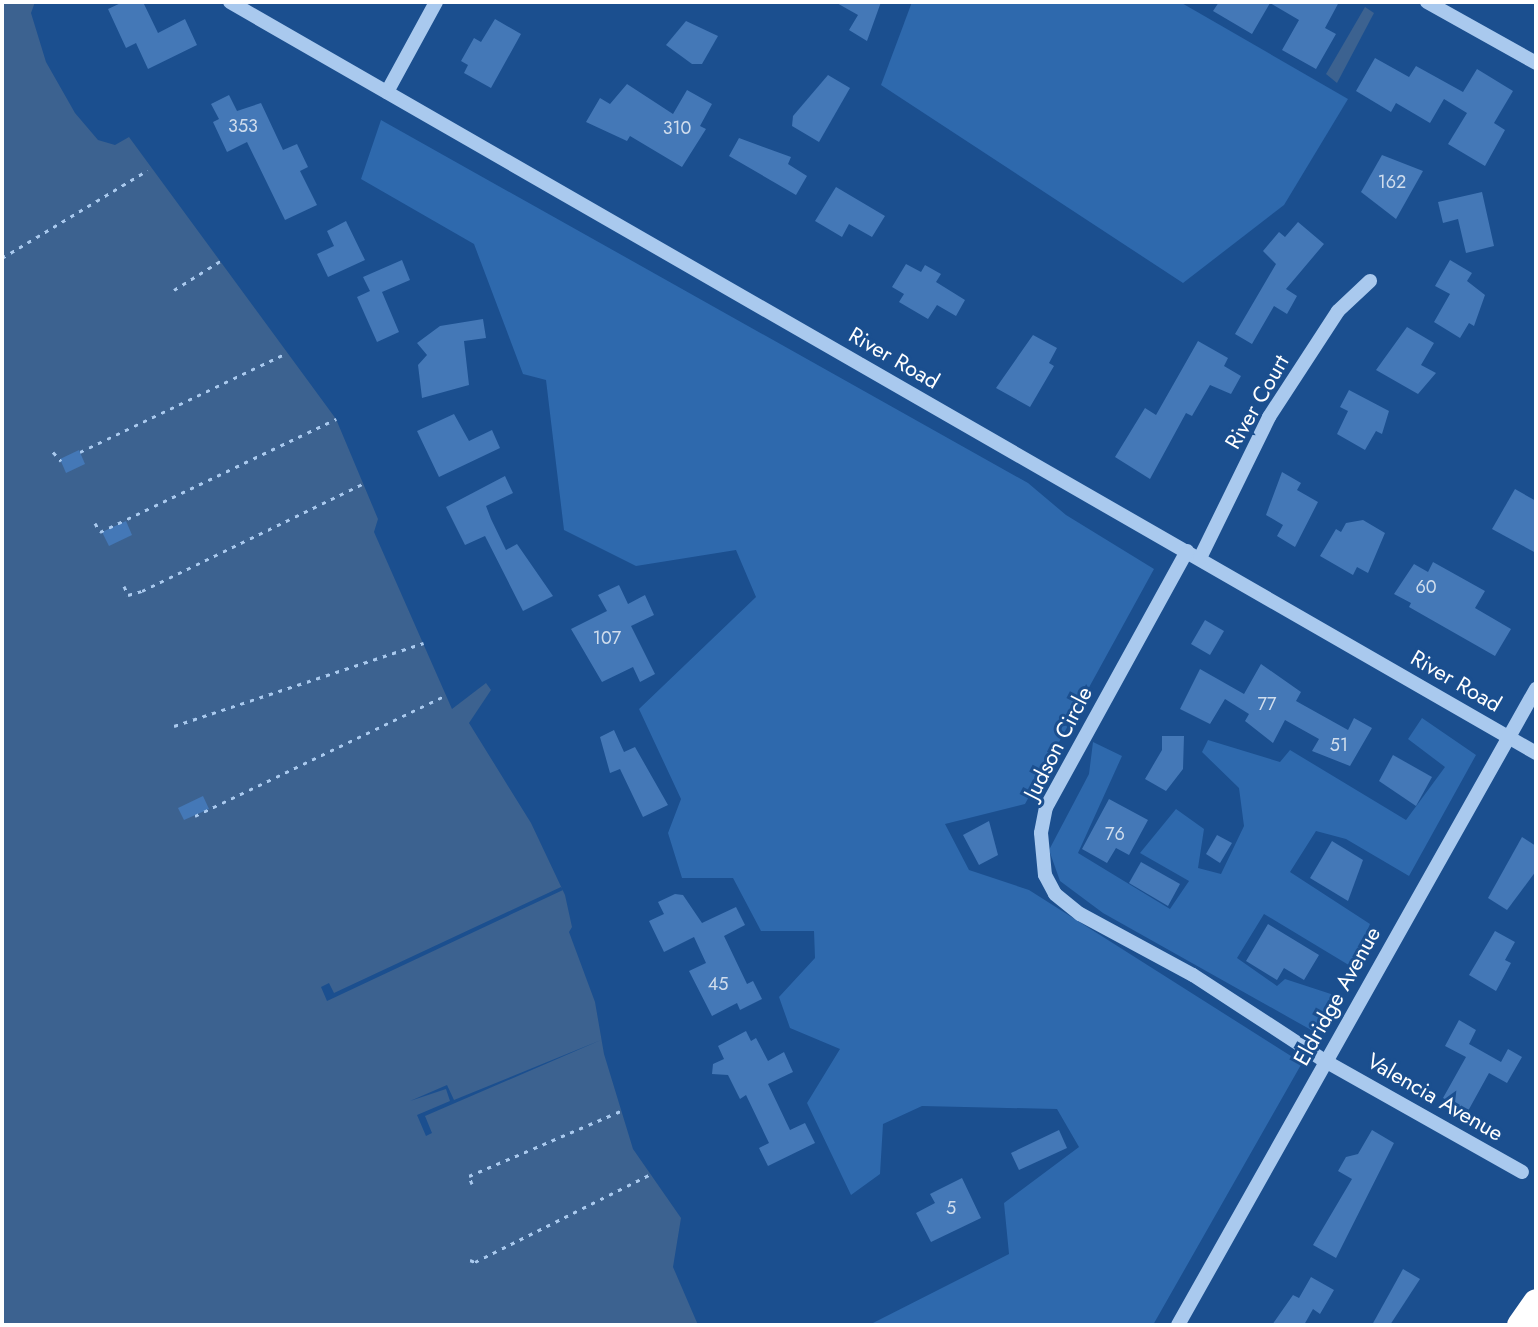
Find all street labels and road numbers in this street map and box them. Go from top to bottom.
street label: River Road [844,321,944,395]
street label: River Court [1219,350,1295,454]
street label: River Road [1406,644,1506,718]
street label: Judson Circle [1018,682,1098,804]
street label: Eldridge Avenue [1288,922,1386,1070]
street label: Valencia Avenue [1362,1047,1508,1147]

